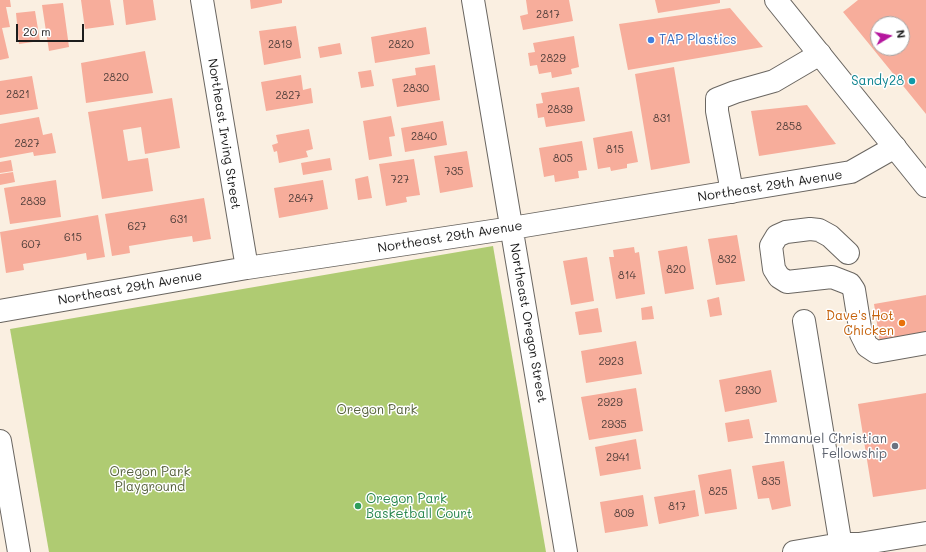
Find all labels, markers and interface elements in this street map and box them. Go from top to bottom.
house number: 2817 [536,8,560,22]
scale bar [18,16,86,42]
north arrow [870,16,910,56]
text: 20 m [23,23,51,39]
text: N [893,29,909,39]
place label: TAP Plastics [659,32,737,48]
marker: TAP Plastics [646,35,656,45]
house number: 2819 [268,38,292,52]
house number: 2820 [388,38,414,52]
house number: 2829 [540,52,566,66]
street label: Northeast Irving Street [204,57,244,211]
house number: 2820 [103,71,129,85]
place label: Sandy28 [851,73,904,89]
marker: Sandy28 [907,76,917,86]
house number: 2830 [403,82,429,96]
house number: 2821 [6,88,30,102]
house number: 2827 [275,89,301,103]
house number: 2839 [547,103,573,117]
house number: 831 [653,112,671,126]
house number: 2858 [776,120,802,134]
house number: 2840 [411,130,437,144]
house number: 2827 [14,137,40,151]
house number: 815 [606,143,624,157]
house number: 805 [553,152,573,166]
house number: 735 [445,165,463,179]
street label: Northeast 29th Avenue [697,167,843,205]
house number: 727 [391,173,409,187]
house number: 2847 [288,192,314,206]
house number: 2839 [20,195,46,209]
house number: 631 [170,213,188,227]
street label: Northeast 29th Avenue [377,218,523,256]
house number: 627 [128,220,146,234]
house number: 615 [64,231,82,245]
house number: 607 [21,238,41,252]
street label: Northeast Oregon Street [506,242,550,404]
house number: 832 [717,253,737,267]
house number: 820 [666,263,686,277]
street label: Northeast 29th Avenue [57,268,203,308]
house number: 814 [618,269,636,283]
place label: Dave's Hot Chicken [826,308,894,339]
marker: Dave's Hot Chicken [897,318,907,328]
house number: 2923 [598,355,624,369]
house number: 2930 [735,384,761,398]
house number: 2929 [597,396,623,410]
park label: Oregon Park [337,402,417,418]
house number: 2935 [601,418,627,432]
place label: Immanuel Christian Fellowship [764,431,887,462]
marker: Immanuel Christian Fellowship [890,441,900,451]
house number: 2941 [606,451,630,465]
park label: Oregon Park Playground [110,464,190,495]
house number: 835 [761,475,781,489]
house number: 825 [708,485,728,499]
place label: Oregon Park Basketball Court [366,491,473,522]
house number: 817 [668,500,686,514]
marker: Oregon Park Basketball Court [353,501,363,511]
house number: 809 [614,507,634,521]

